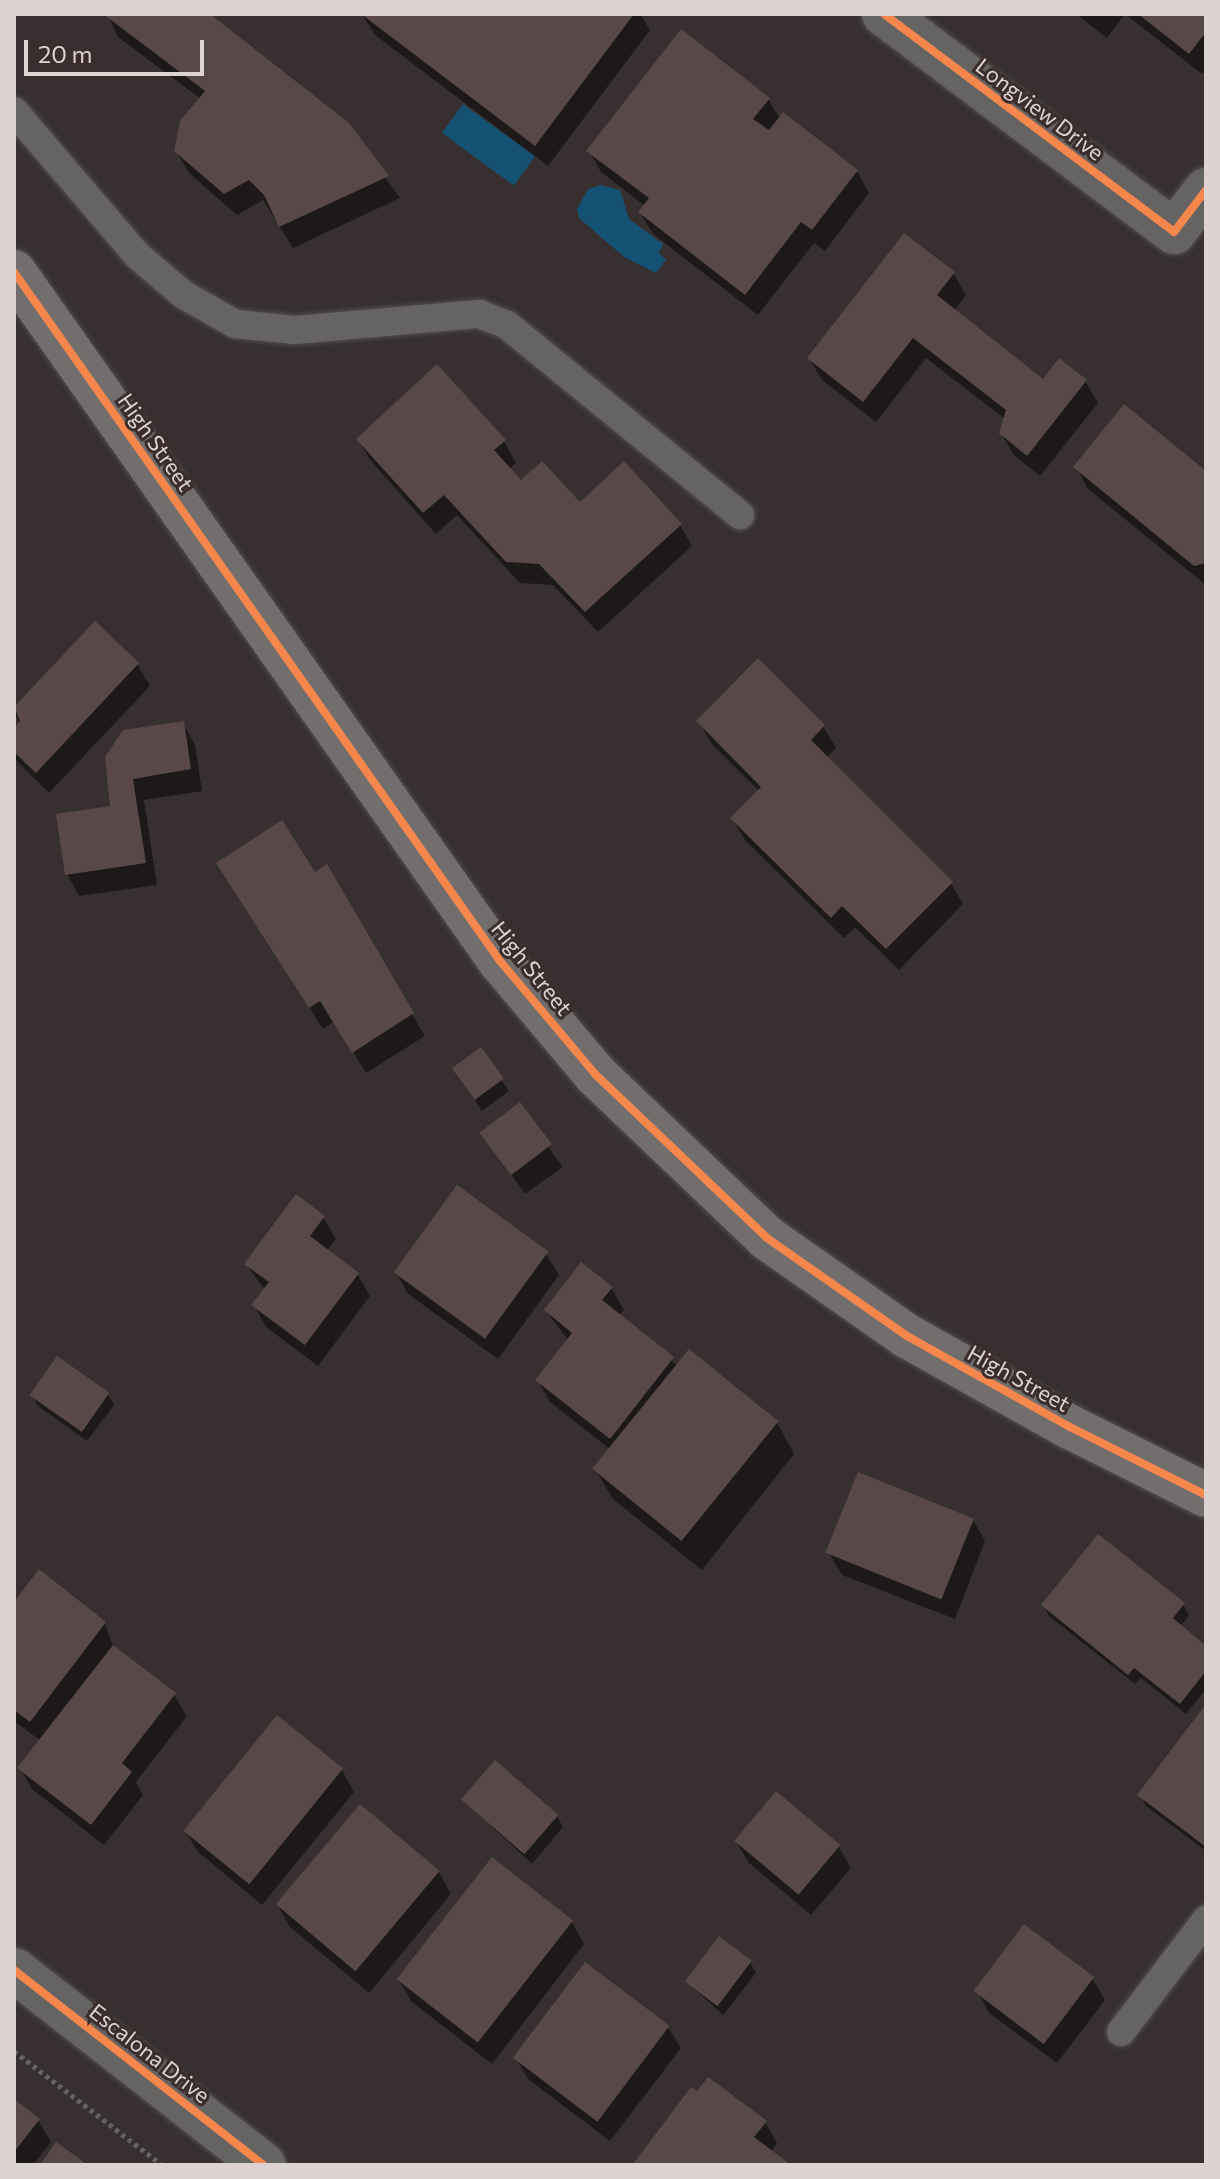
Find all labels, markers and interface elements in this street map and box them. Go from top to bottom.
scale bar [28,24,208,74]
text: 20 m [38,39,92,68]
street label: Longview Drive [971,52,1109,166]
street label: High Street [113,388,199,496]
street label: High Street [486,916,578,1020]
street label: High Street [963,1339,1075,1417]
street label: Escalona Drive [85,1998,215,2108]

